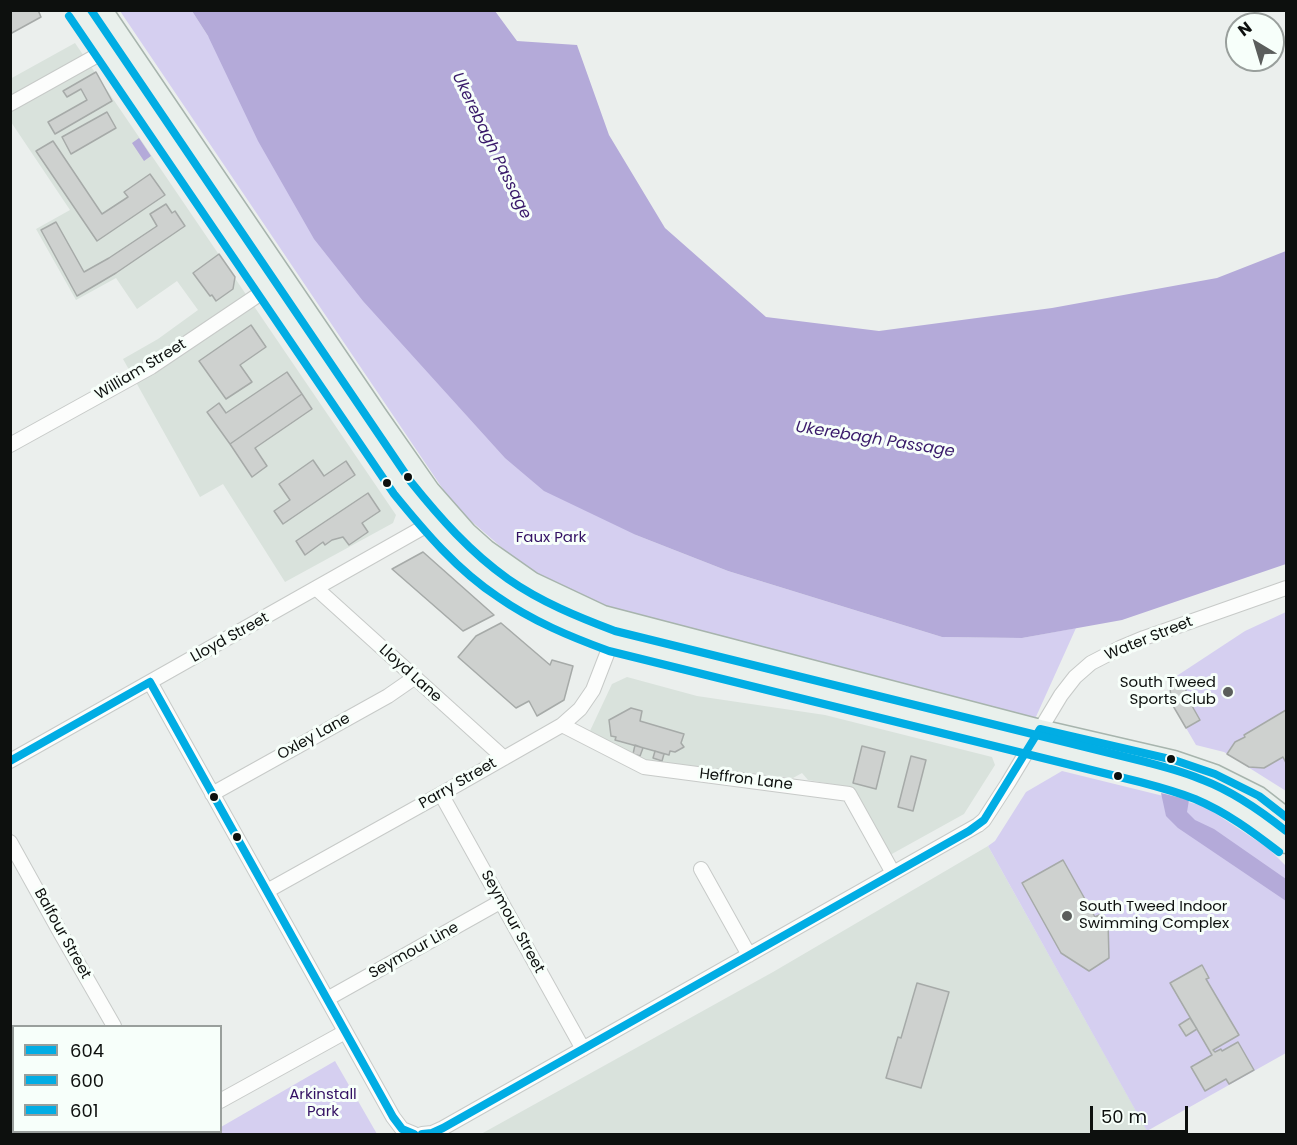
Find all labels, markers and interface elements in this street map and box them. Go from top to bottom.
north arrow [1225,12,1285,72]
text: N [1233,16,1257,42]
water label: Ukerebagh Passage [447,70,535,222]
street label: William Street [92,336,190,404]
water label: Ukerebagh Passage [794,418,956,462]
unlabelled marker [402,471,414,483]
unlabelled marker [381,477,393,489]
park label: Faux Park [516,529,586,547]
street label: Lloyd Street [188,609,272,667]
street label: Water Street [1102,613,1196,665]
street label: Lloyd Lane [375,641,445,707]
place label: South Tweed Sports Club [1120,674,1216,709]
marker: South Tweed Sports Club [1221,685,1235,699]
street label: Oxley Lane [275,710,353,764]
unlabelled marker [1165,753,1177,765]
street label: Parry Street [416,755,500,813]
street label: Heffron Lane [698,765,794,795]
unlabelled marker [1112,770,1124,782]
unlabelled marker [208,791,220,803]
unlabelled marker [231,831,243,843]
street label: Seymour Street [476,867,548,977]
street label: Balfour Street [30,886,94,982]
place label: South Tweed Indoor Swimming Complex [1079,898,1229,933]
marker: South Tweed Indoor Swimming Complex [1060,909,1074,923]
street label: Seymour Line [366,919,462,983]
legend [12,1025,222,1133]
text: 604 [70,1038,104,1063]
text: 600 [70,1068,104,1093]
park label: Arkinstall Park [289,1086,357,1121]
scale bar [1093,1094,1190,1132]
text: 601 [70,1098,99,1123]
text: 50 m [1101,1104,1147,1129]

